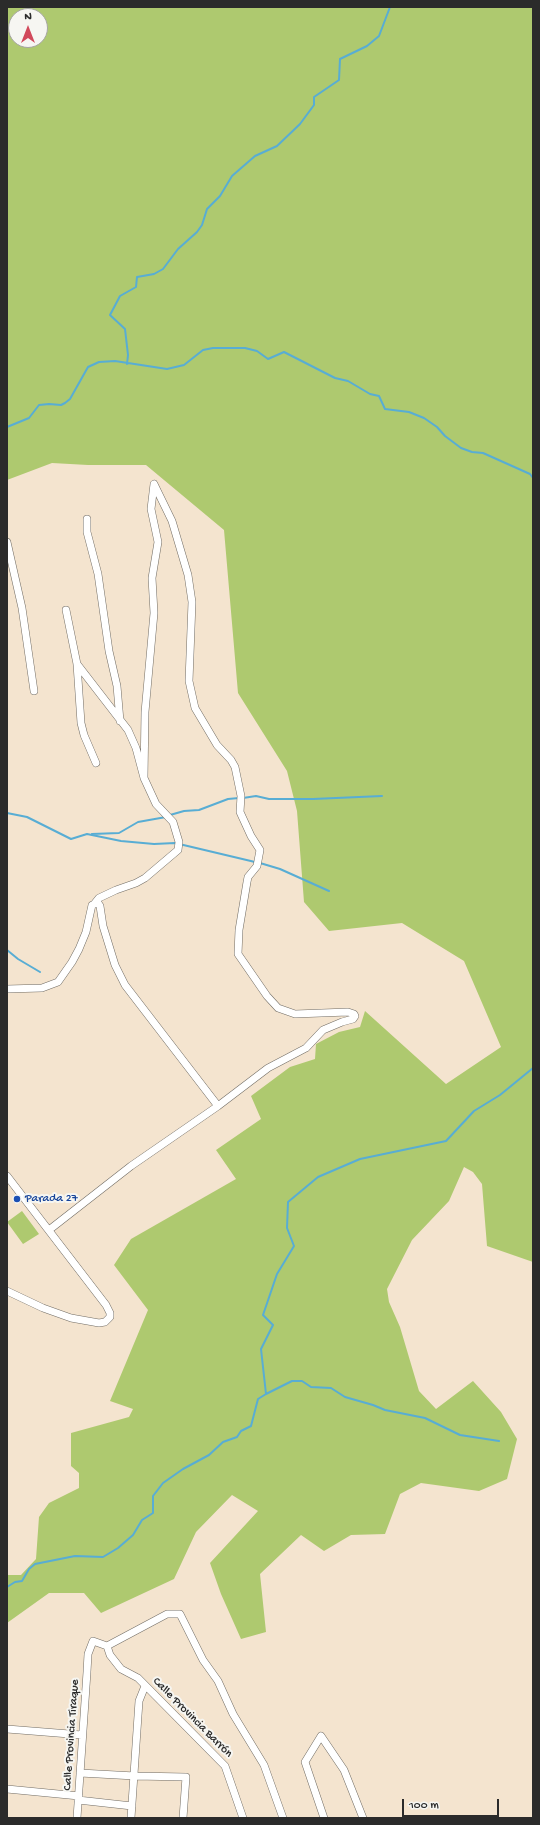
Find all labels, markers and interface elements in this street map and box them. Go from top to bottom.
north arrow [8,8,48,48]
text: N [24,11,32,23]
place label: Parada 27 [25,1192,78,1206]
marker: Parada 27 [12,1194,22,1204]
street label: Calle Provincia Barrón [149,1675,235,1761]
street label: Calle Provincia Tiraque [61,1679,83,1791]
scale bar [404,1791,501,1817]
text: 100 m [409,1799,439,1813]

